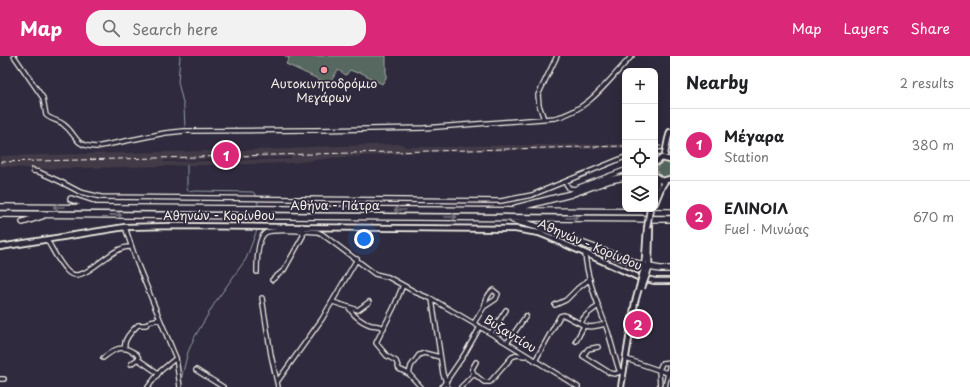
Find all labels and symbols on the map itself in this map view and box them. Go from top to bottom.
marker: Αυτοκινητοδρόμιο Μεγάρων [319,65,329,75]
place label: Αυτοκινητοδρόμιο Μεγάρων [271,74,378,106]
pin: 1 [213,140,239,170]
street label: Αθήνα - Πάτρα [290,196,380,214]
one-way arrow [53,203,66,211]
street label: Αθηνών - Κορίνθου [163,206,275,224]
one-way arrow [394,206,407,214]
one-way arrow [109,211,122,219]
one-way arrow [444,213,457,221]
street label: Αθηνών - Κορίνθου [535,214,645,274]
one-way arrow [565,214,578,222]
your location [354,229,374,249]
pin: 2 [625,309,651,339]
street label: Βυζαντίου [481,310,540,356]

